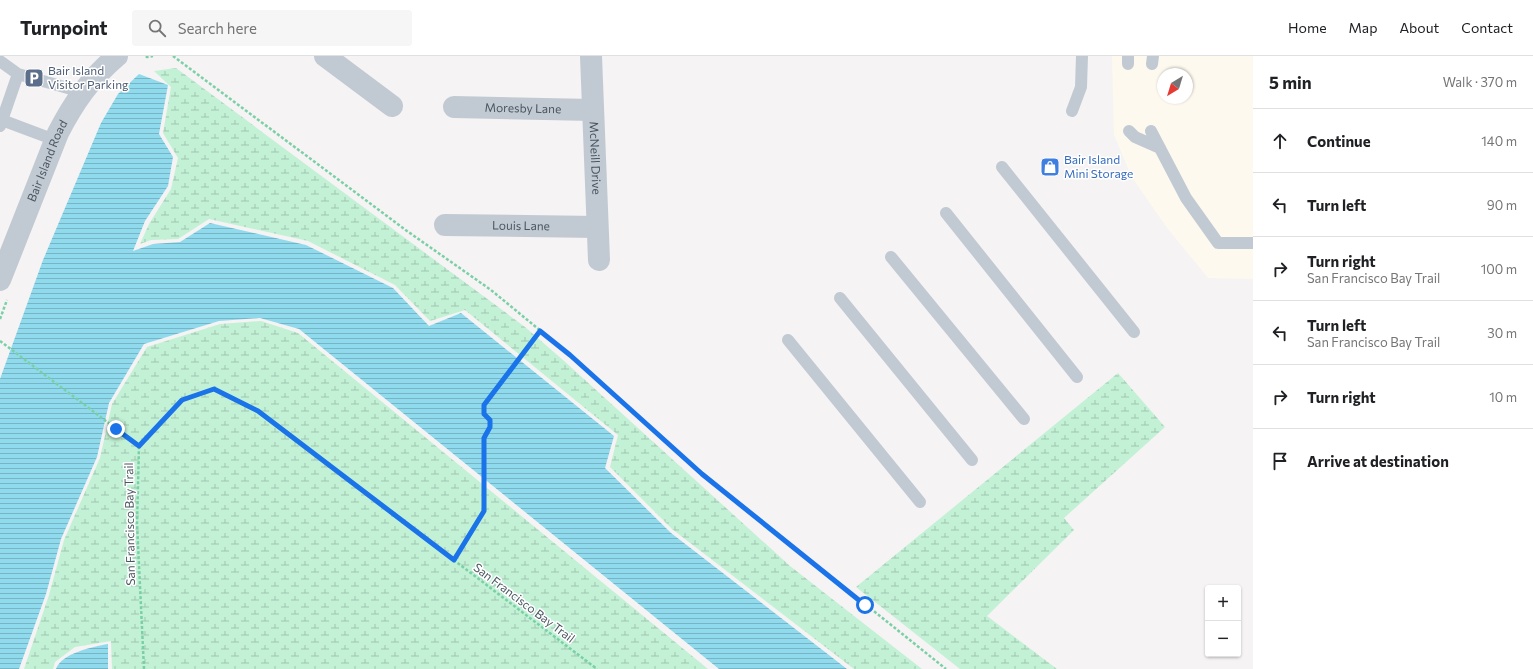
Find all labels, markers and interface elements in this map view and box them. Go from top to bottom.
search box [132,10,412,46]
text: Turnpoint [20,16,108,39]
icon: search [146,17,168,39]
text: Search here [178,19,257,37]
text: Home [1288,19,1327,36]
text: Map [1349,19,1377,36]
text: About [1399,19,1439,36]
text: Contact [1461,19,1513,36]
place label: Bair Island Visitor Parking [48,63,129,91]
parking icon: Bair Island Visitor Parking [23,67,45,89]
north arrow [1157,68,1193,104]
text: 5 min [1269,72,1312,93]
text: Walk · 370 m [1443,74,1517,90]
street label: Moresby Lane [484,100,562,115]
street label: Bair Island Road [24,117,70,203]
street label: McNeill Drive [588,121,604,195]
icon: ahead [1269,130,1291,152]
text: Continue [1307,132,1371,150]
text: 140 m [1481,133,1517,149]
place label: Bair Island Mini Storage [1064,152,1133,180]
shop icon: Bair Island Mini Storage [1039,156,1061,178]
icon: left [1269,194,1291,216]
text: Turn left [1307,196,1366,214]
text: 90 m [1487,197,1517,213]
street label: Louis Lane [492,218,550,232]
text: Turn right [1307,252,1376,270]
icon: right [1269,258,1291,280]
text: 100 m [1481,261,1517,277]
text: San Francisco Bay Trail [1307,270,1440,286]
text: Turn left [1307,316,1366,334]
icon: left [1269,322,1291,344]
text: 30 m [1487,325,1517,341]
text: San Francisco Bay Trail [1307,334,1440,350]
icon: right [1269,386,1291,408]
text: Turn right [1307,388,1376,406]
text: 10 m [1489,389,1517,405]
route end [107,420,125,438]
icon: arrive [1269,450,1291,472]
text: Arrive at destination [1307,452,1449,470]
street label: San Francisco Bay Trail [121,462,137,586]
street label: San Francisco Bay Trail [471,560,578,645]
map controls [1205,585,1241,657]
button: + [1205,585,1241,621]
route start [856,596,874,614]
button: − [1205,621,1241,657]

